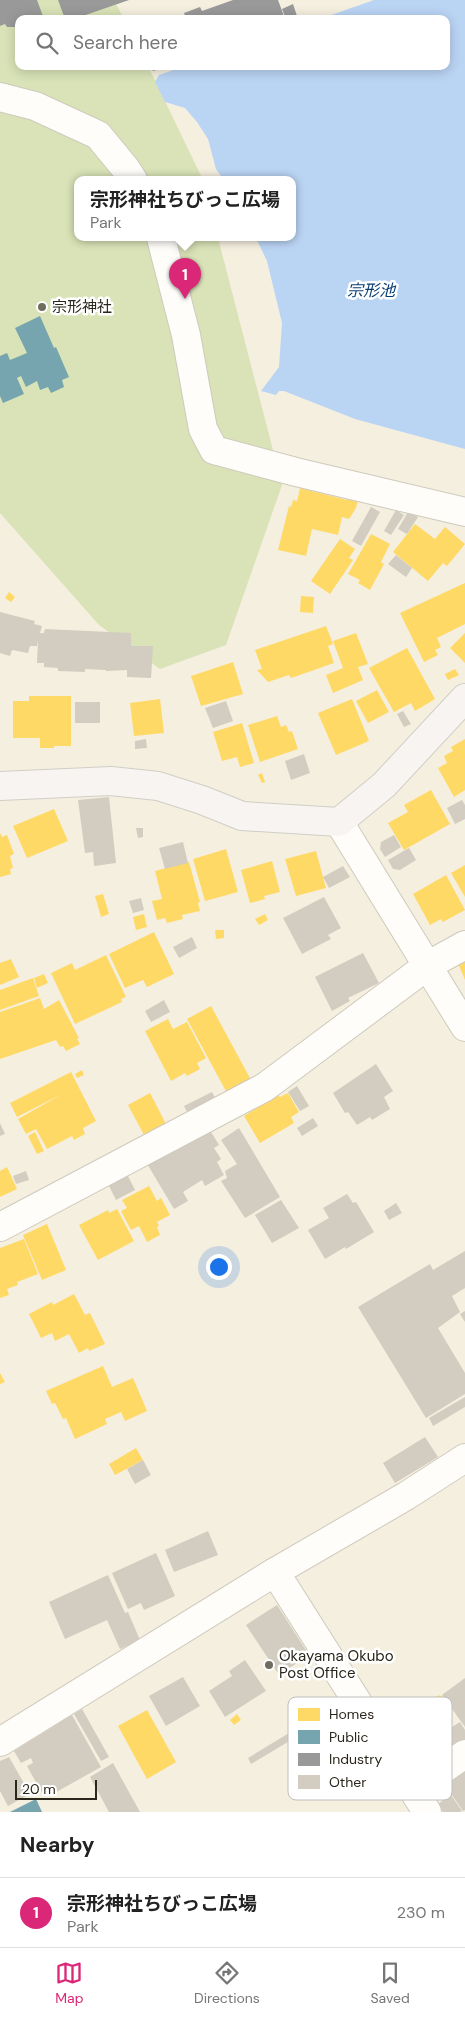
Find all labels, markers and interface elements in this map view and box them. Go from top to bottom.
search box [15,15,450,70]
icon: search [33,29,61,57]
text: Search here [73,30,178,55]
popup [74,176,296,241]
text: 宗形神社ちびっこ広場 [90,187,280,212]
text: Park [90,212,122,233]
pin: 1 [169,258,201,299]
water label: 宗形池 [347,280,397,301]
place label: 宗形神社 [52,297,112,317]
marker: 宗形神社 [36,301,48,313]
your location [206,1254,232,1280]
place label: Okayama Okubo Post Office [279,1646,394,1683]
marker: Okayama Okubo Post Office [263,1659,275,1671]
legend [288,1697,452,1800]
text: Homes [329,1705,374,1723]
text: Public [329,1728,368,1746]
text: Industry [329,1750,382,1768]
text: Other [329,1773,367,1791]
scale bar [15,1777,98,1800]
text: 20 m [22,1780,56,1798]
text: Nearby [20,1831,94,1859]
text: 宗形神社ちびっこ広場 [67,1891,257,1916]
text: 1 [33,1902,39,1923]
text: 230 m [397,1902,445,1923]
text: Park [67,1916,99,1937]
tab: Map [55,1959,83,2007]
tab: Directions [194,1959,260,2007]
tab: Saved [370,1959,410,2007]

